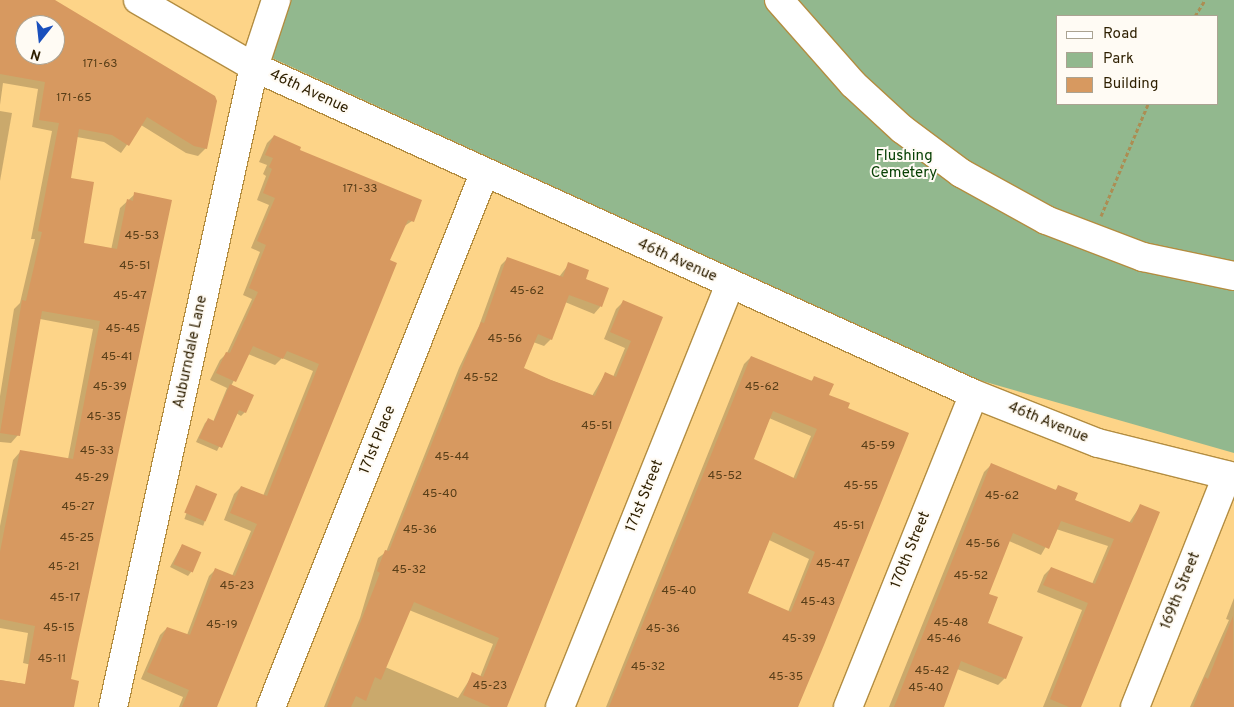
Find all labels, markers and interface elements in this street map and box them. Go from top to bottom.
north arrow [15,15,65,65]
legend [1056,15,1219,105]
text: Road [1103,25,1138,44]
text: N [29,44,43,63]
text: Park [1103,50,1134,69]
house number: 171-63 [82,58,118,72]
street label: 46th Avenue [266,66,352,118]
text: Building [1103,75,1158,94]
house number: 171-65 [56,92,92,106]
park label: Flushing Cemetery [871,147,937,182]
house number: 171-33 [342,183,378,197]
house number: 45-53 [125,230,159,244]
street label: 46th Avenue [634,235,720,287]
house number: 45-51 [119,260,151,274]
house number: 45-62 [510,285,544,299]
house number: 45-47 [113,290,147,304]
street label: Auburndale Lane [170,294,212,410]
house number: 45-45 [106,323,140,337]
house number: 45-56 [488,333,522,347]
house number: 45-41 [101,351,133,365]
house number: 45-52 [464,372,498,386]
house number: 45-39 [93,381,127,395]
house number: 45-62 [745,381,779,395]
street label: 46th Avenue [1005,399,1091,447]
street label: 171st Place [356,403,400,477]
house number: 45-35 [87,411,121,425]
house number: 45-51 [581,420,613,434]
house number: 45-59 [861,440,895,454]
house number: 45-33 [80,445,114,459]
house number: 45-44 [435,451,469,465]
street label: 171st Street [622,457,668,535]
house number: 45-52 [708,470,742,484]
house number: 45-29 [75,472,109,486]
house number: 45-55 [844,480,878,494]
house number: 45-40 [423,488,457,502]
house number: 45-62 [985,490,1019,504]
house number: 45-27 [61,501,95,515]
street label: 170th Street [887,509,935,591]
house number: 45-51 [833,520,865,534]
house number: 45-36 [403,524,437,538]
house number: 45-25 [60,532,94,546]
house number: 45-56 [966,538,1000,552]
street label: 169th Street [1157,550,1205,632]
house number: 45-47 [816,558,850,572]
house number: 45-21 [48,561,80,575]
house number: 45-32 [392,564,426,578]
house number: 45-52 [954,570,988,584]
house number: 45-23 [220,580,254,594]
house number: 45-40 [662,585,696,599]
house number: 45-17 [50,592,80,606]
house number: 45-43 [801,596,835,610]
house number: 45-48 [934,617,968,631]
house number: 45-19 [206,619,238,633]
house number: 45-15 [43,622,75,636]
house number: 45-36 [646,623,680,637]
house number: 45-39 [782,633,816,647]
house number: 45-46 [927,633,961,647]
house number: 45-11 [38,653,66,667]
house number: 45-32 [631,661,665,675]
house number: 45-42 [915,665,949,679]
house number: 45-35 [769,671,803,685]
house number: 45-23 [473,680,507,694]
house number: 45-40 [909,682,943,696]

